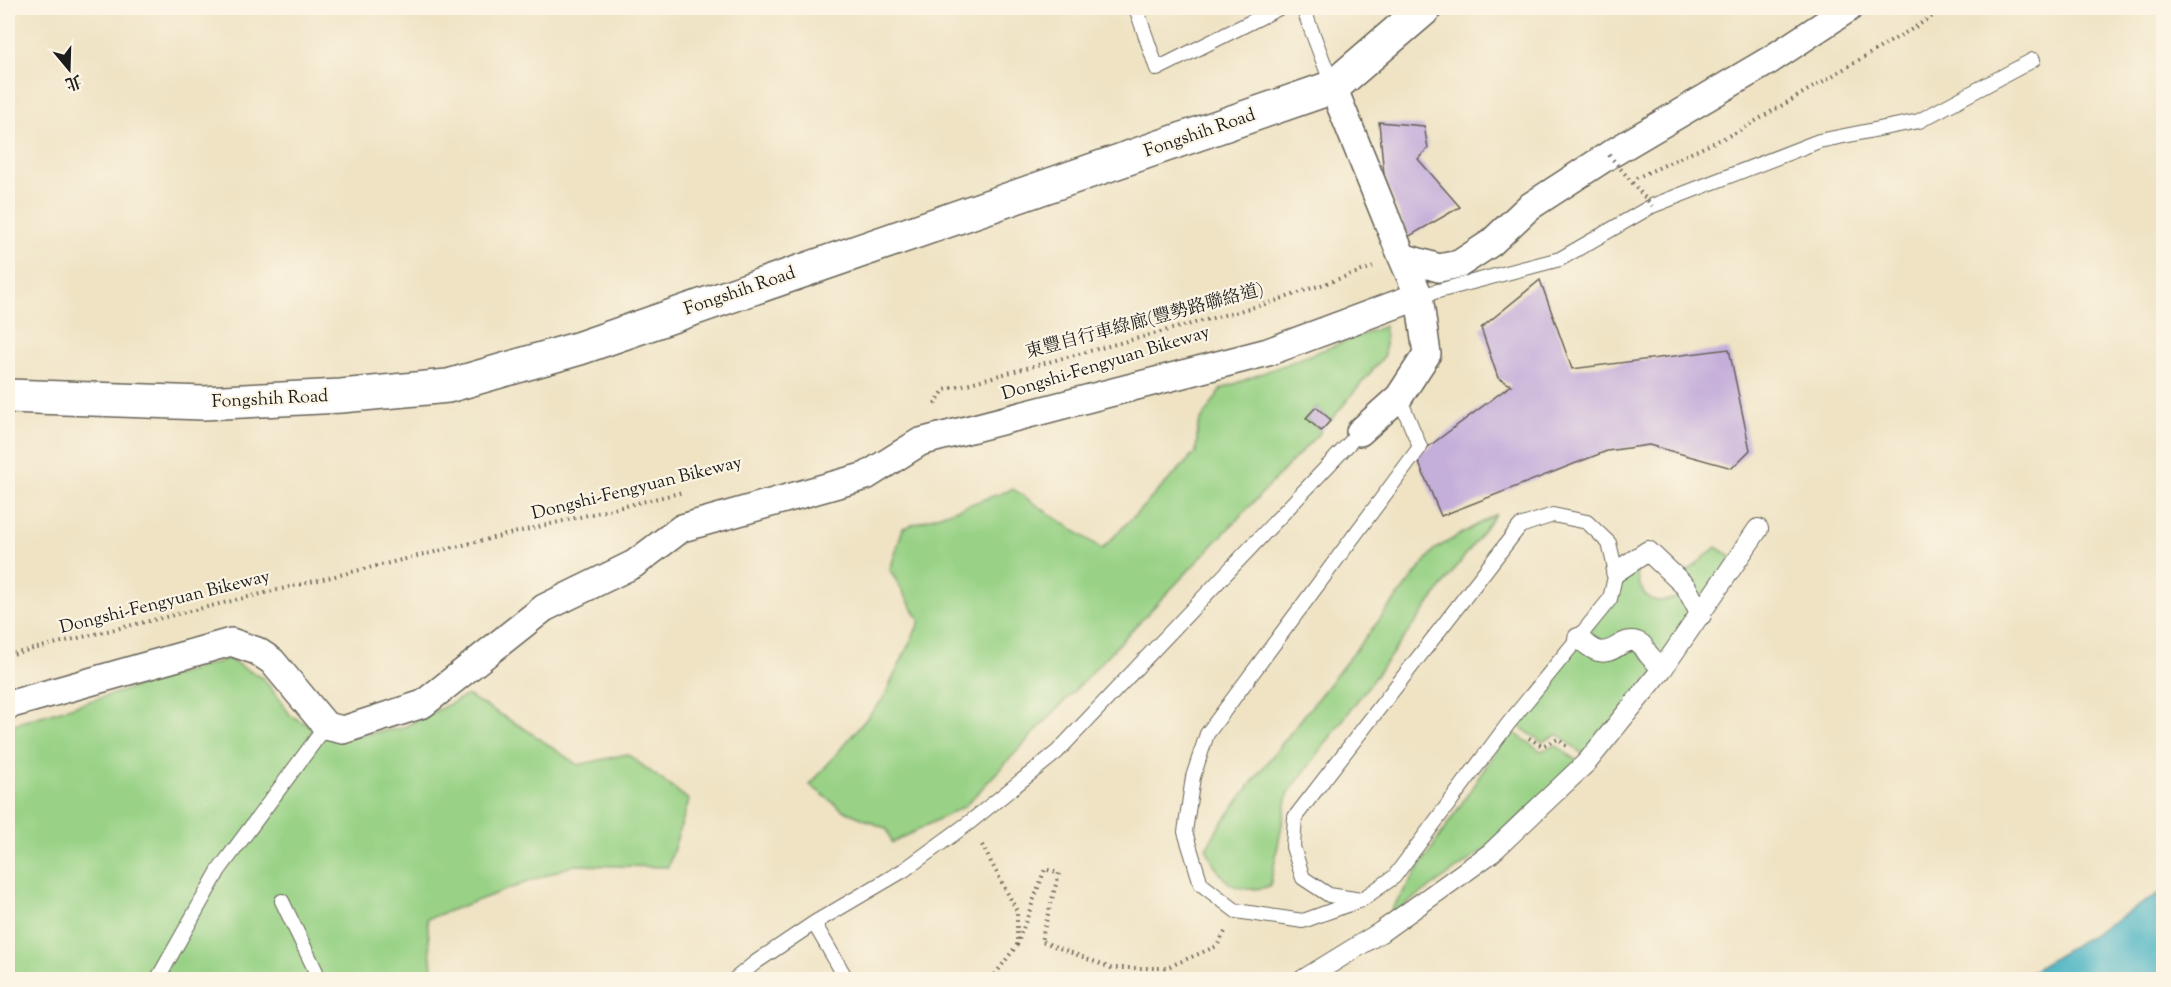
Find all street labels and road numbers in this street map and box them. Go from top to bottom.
street label: Fongshih Road [1141,103,1259,165]
street label: Fongshih Road [681,261,799,323]
street label: 東豐自行車綠廊(豐勢路聯絡道) [1023,278,1267,366]
street label: Dongshi-Fengyuan Bikeway [999,320,1213,408]
street label: Fongshih Road [211,384,329,416]
street label: Dongshi-Fengyuan Bikeway [529,450,745,528]
street label: Dongshi-Fengyuan Bikeway [57,564,273,642]

